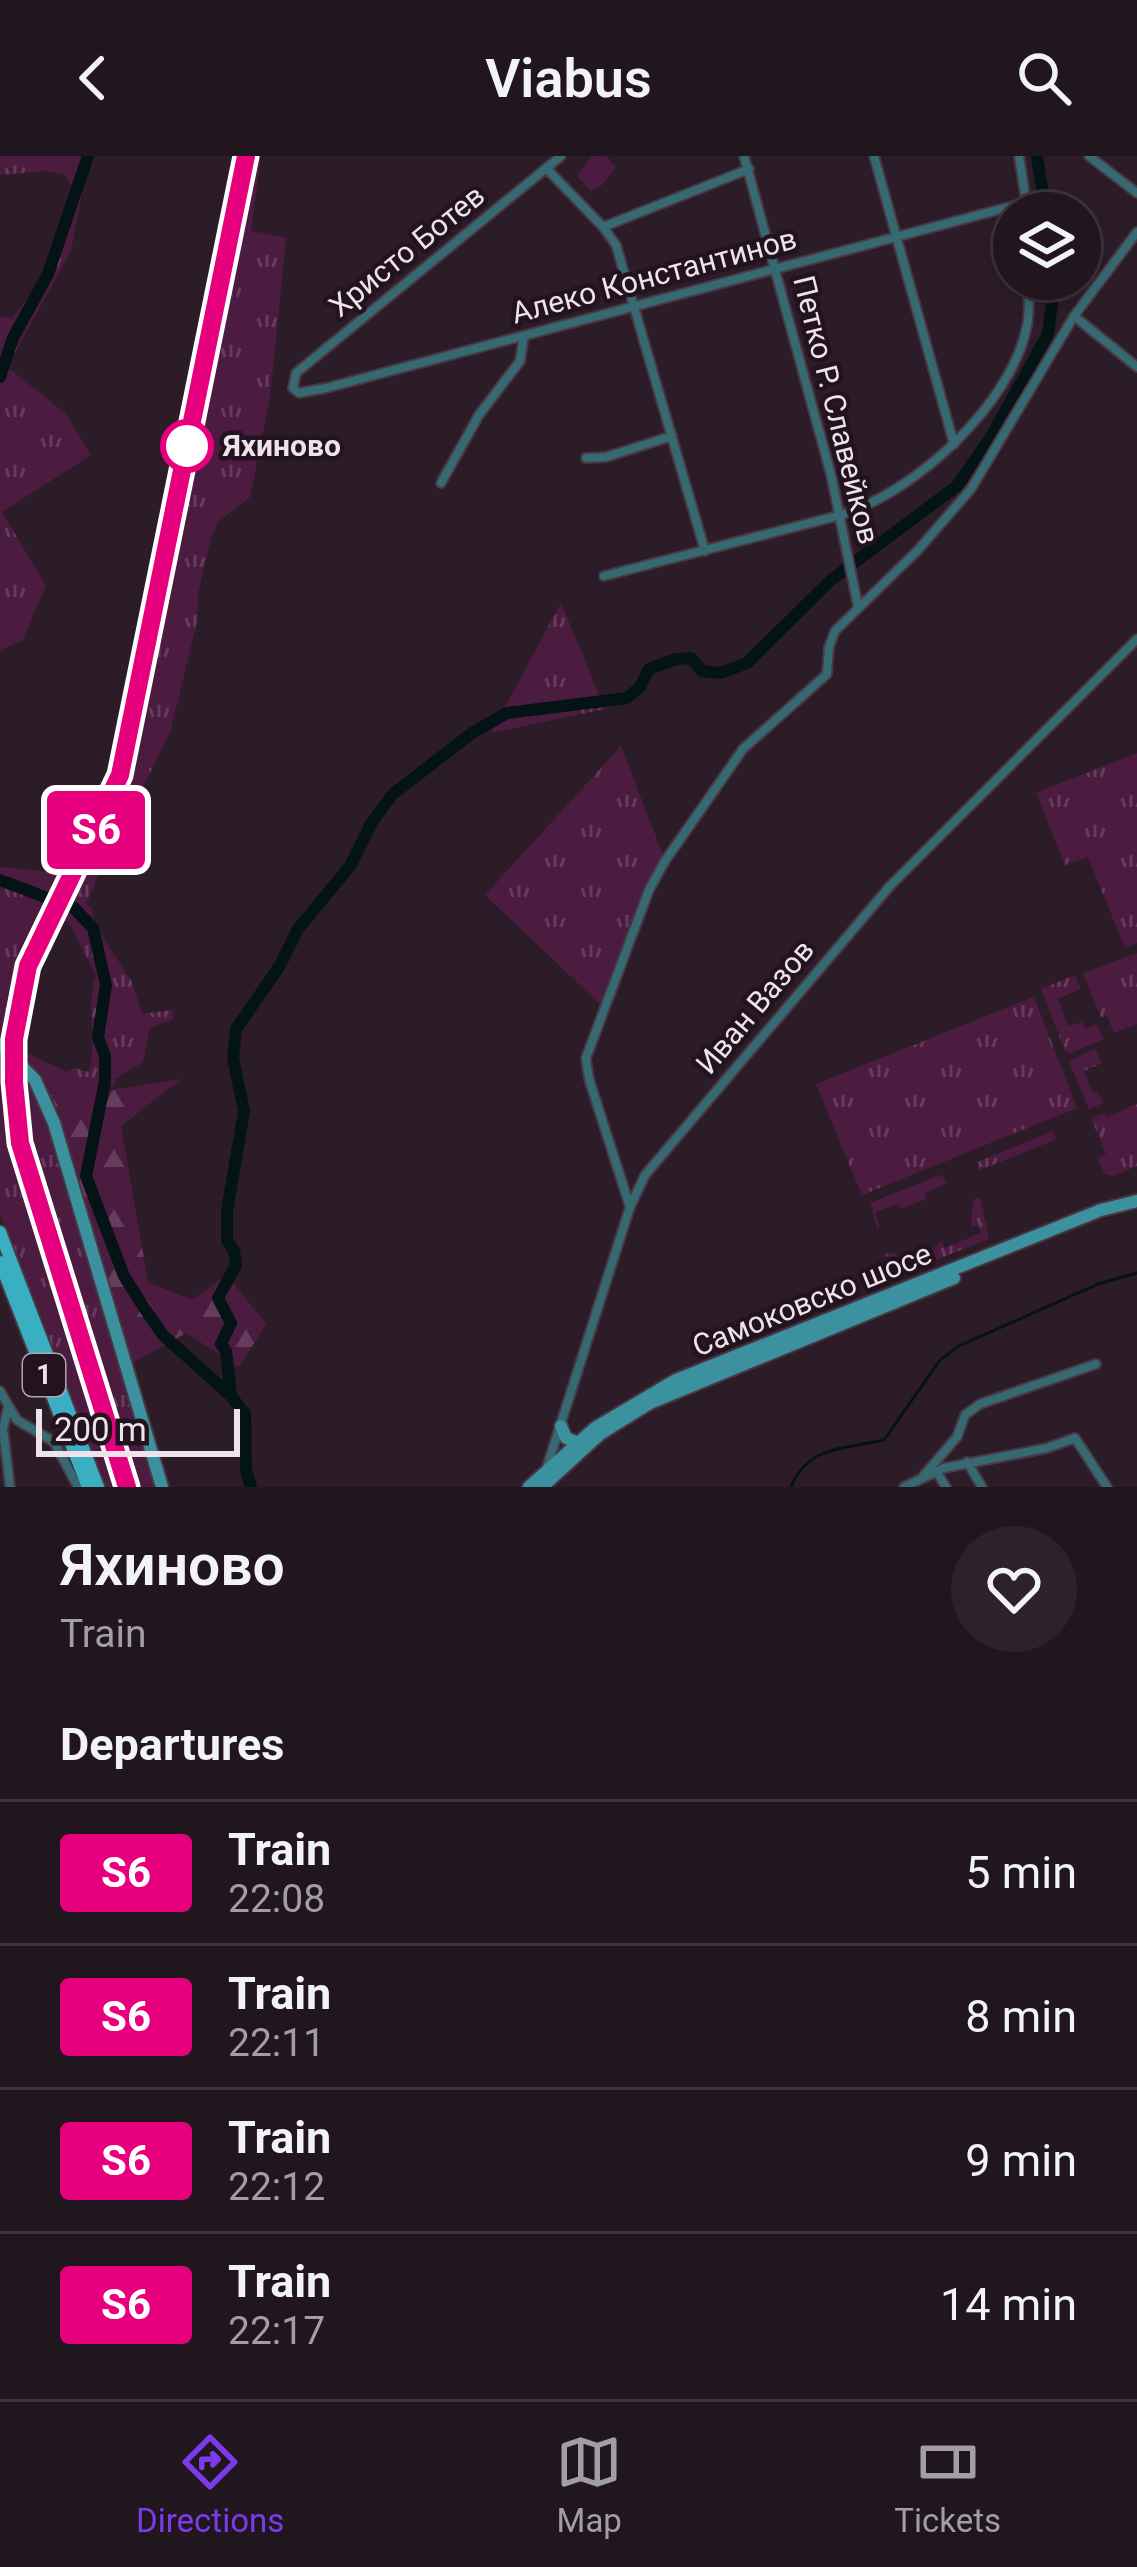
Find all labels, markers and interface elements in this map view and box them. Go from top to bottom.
icon: back [60,45,126,111]
icon: search [1011,45,1077,111]
text: Viabus [485,47,652,110]
street label: Христо Ботев [322,178,491,324]
map controls [993,192,1101,300]
button: layers [993,192,1101,300]
street label: Алеко Константинов [508,221,800,330]
street label: Петко Р. Славейков [786,272,887,548]
marker: Яхиново [162,421,212,471]
place label: Яхиново [222,428,341,463]
line badge: S6 [42,791,150,869]
text: S6 [71,805,121,854]
street label: Иван Вазов [688,933,821,1081]
street label: Самоковско шосе [687,1236,936,1363]
road number: 1 [23,1354,65,1396]
scale bar [36,1403,240,1456]
text: 200 m [54,1410,147,1449]
button: heart [951,1526,1077,1652]
text: Яхиново [60,1532,285,1599]
text: Train [60,1611,147,1657]
text: Departures [60,1718,284,1771]
text: Train [228,1823,331,1876]
text: 5 min [965,1846,1077,1899]
text: S6 [101,1848,151,1897]
text: 22:08 [228,1876,325,1922]
text: Train [228,1967,331,2020]
text: 8 min [965,1990,1077,2043]
text: S6 [101,1992,151,2041]
text: 22:11 [228,2020,325,2066]
text: Train [228,2111,331,2164]
text: 9 min [965,2134,1077,2187]
text: S6 [101,2136,151,2185]
text: 22:12 [228,2164,325,2210]
text: Train [228,2255,331,2308]
text: 14 min [940,2278,1077,2331]
text: S6 [101,2280,151,2329]
text: 22:17 [228,2308,325,2354]
tab: Directions [136,2429,284,2540]
tab: Map [556,2429,622,2540]
tab: Tickets [894,2429,1001,2540]

